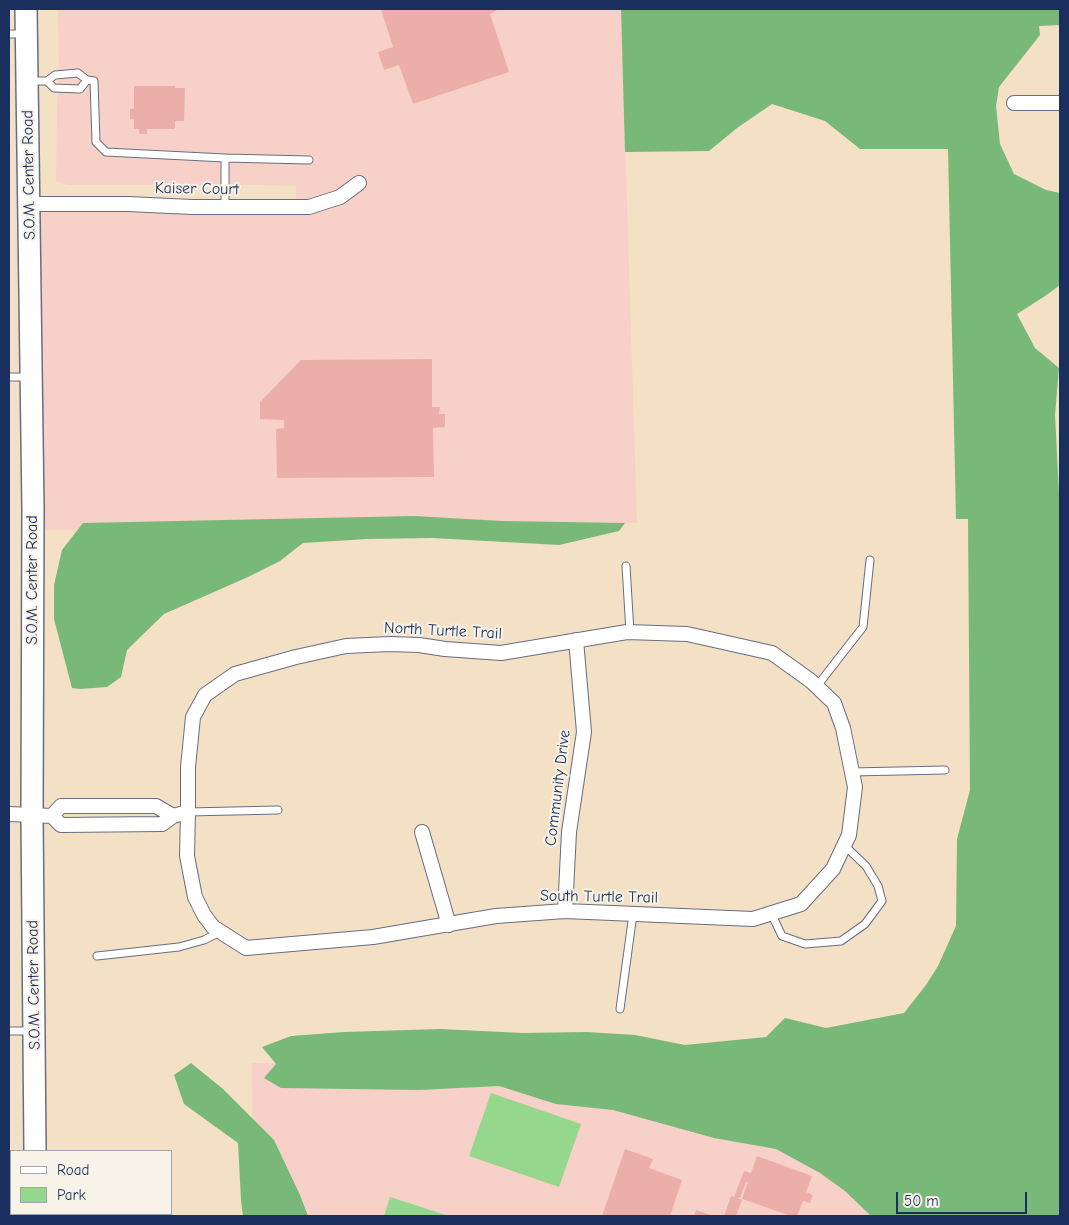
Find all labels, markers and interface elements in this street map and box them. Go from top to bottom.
street label: S.O.M. Center Road [18,110,40,240]
street label: Kaiser Court [155,179,239,199]
street label: S.O.M. Center Road [22,515,42,645]
street label: North Turtle Trail [384,618,502,644]
street label: Community Drive [541,729,575,847]
street label: South Turtle Trail [540,886,658,908]
street label: S.O.M. Center Road [23,920,45,1050]
legend [10,1150,172,1215]
text: Road [57,1161,89,1179]
scale bar [899,1182,1030,1214]
text: Park [57,1186,86,1204]
text: 50 m [904,1192,939,1210]

